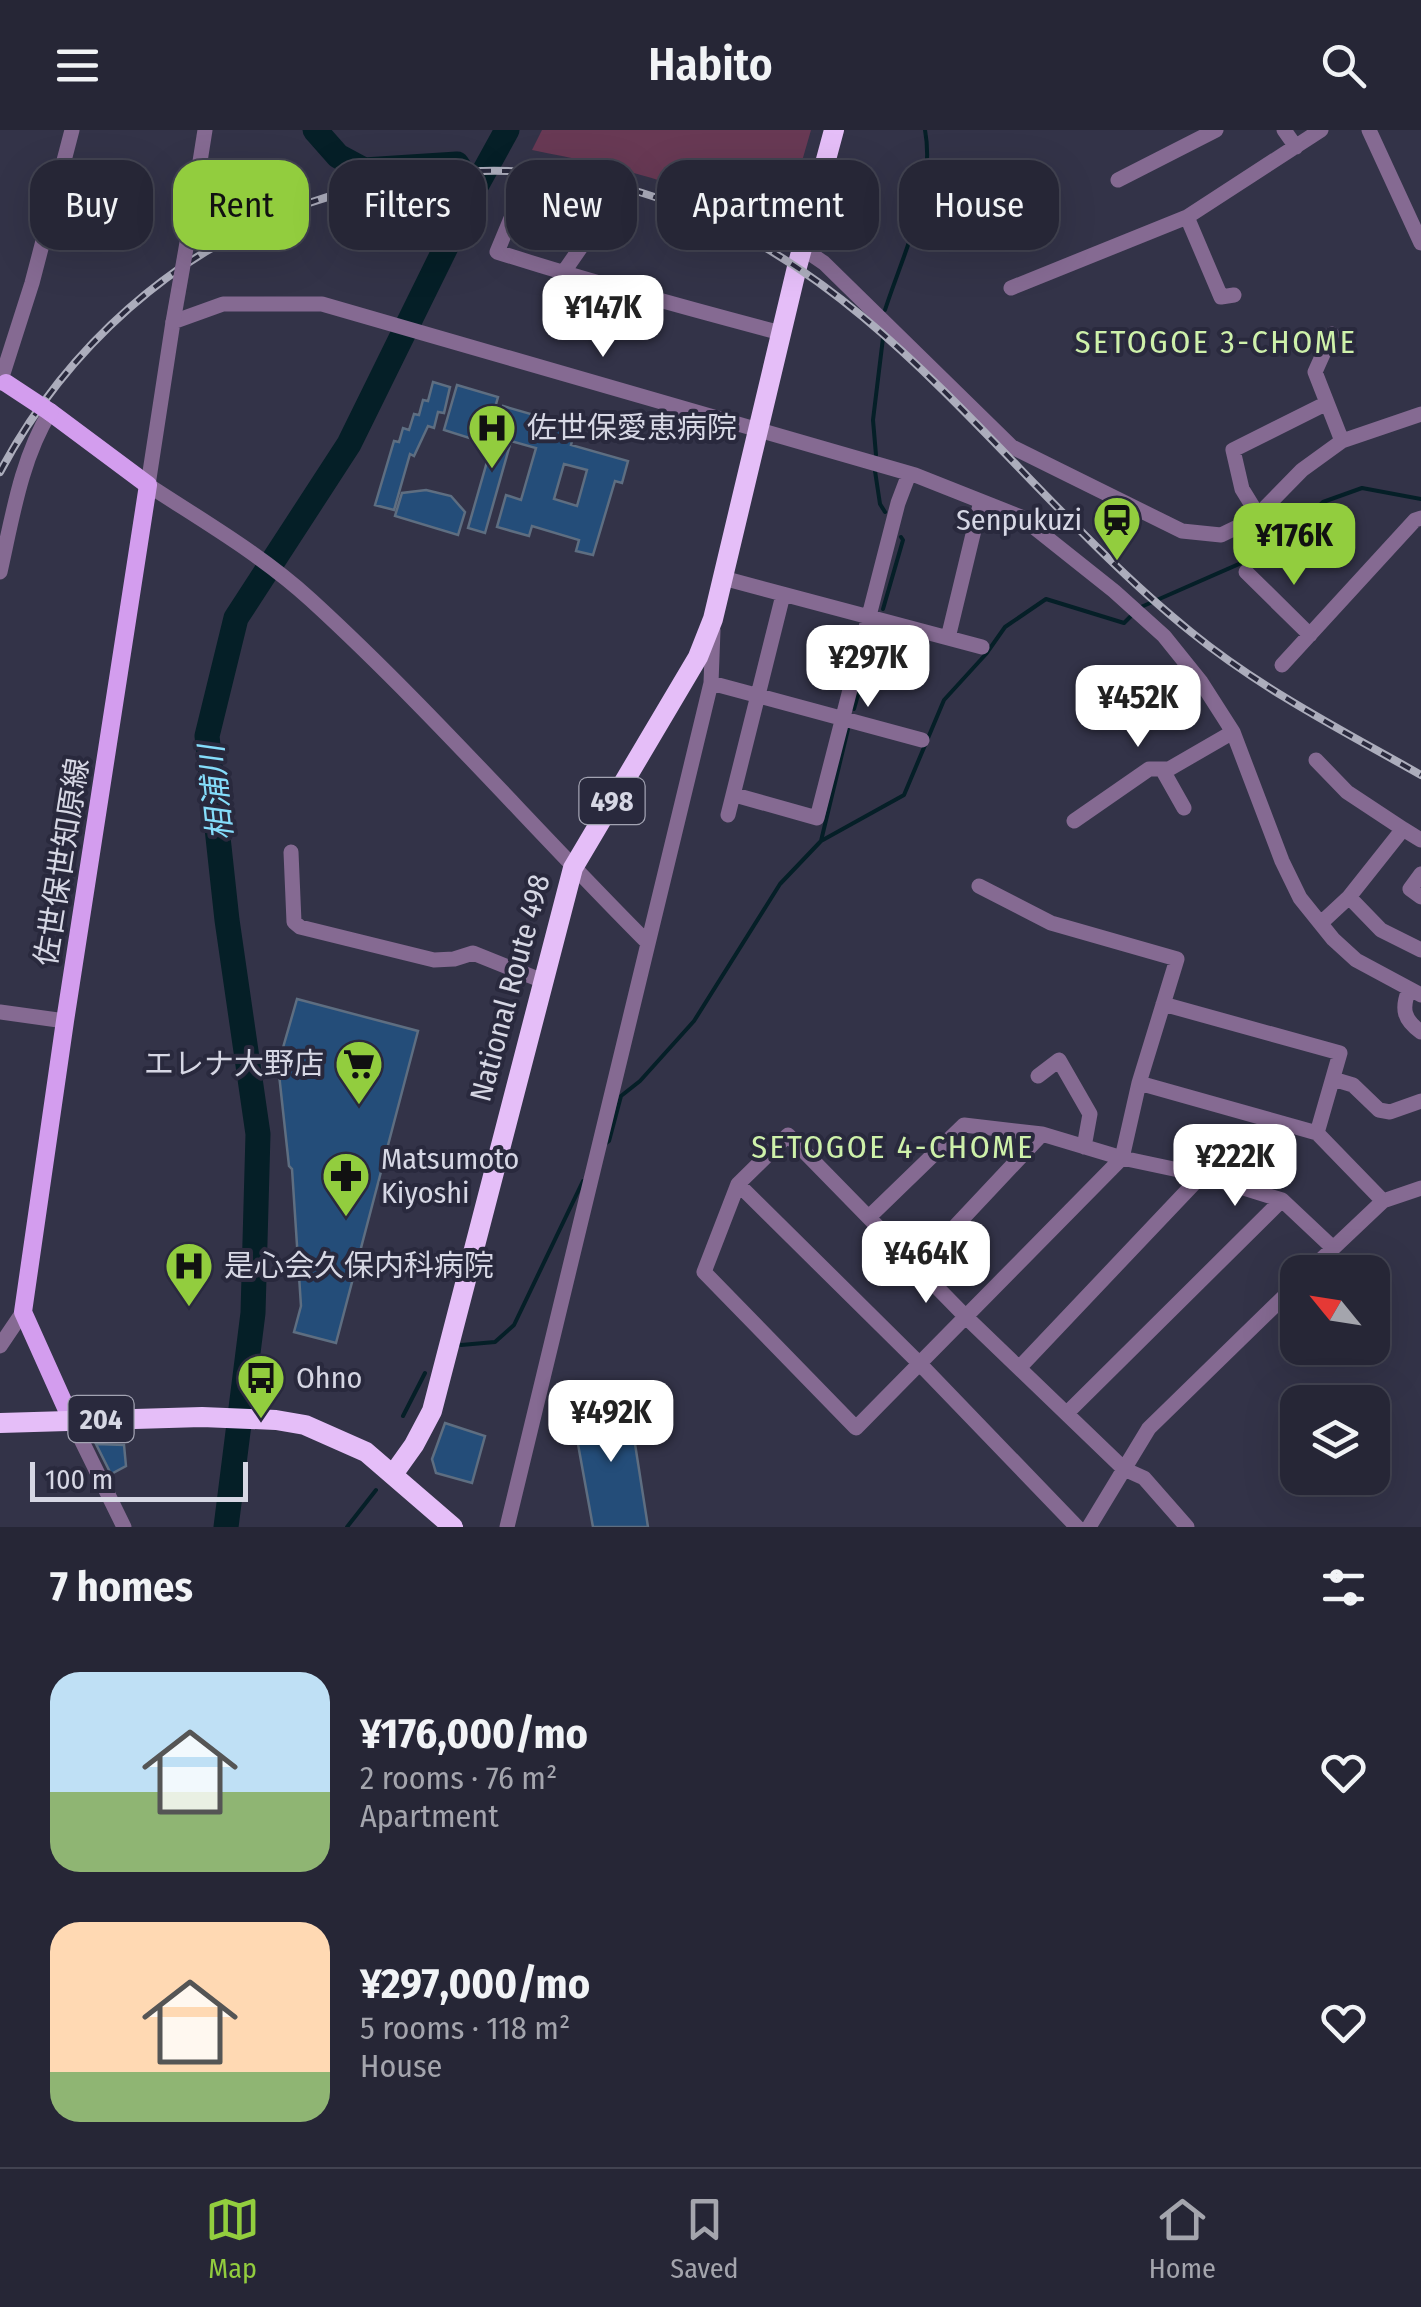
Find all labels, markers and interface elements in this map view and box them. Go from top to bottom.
icon: menu [50,38,105,93]
text: Habito [648,38,773,92]
icon: search [1316,38,1371,93]
chip: Buy [30,160,153,250]
chip: Rent [173,160,309,250]
chip: Filters [329,160,486,250]
chip: New [506,160,637,250]
chip: Apartment [657,160,879,250]
chip: House [899,160,1059,250]
pin: ¥147K [533,275,673,360]
text: ¥147K [564,288,642,326]
district label: SETOGOE 3-CHOME [1075,323,1357,361]
hospital icon: 佐世保愛恵病院 [466,402,518,470]
place label: 佐世保愛恵病院 [527,410,737,446]
station icon: Senpukuzi [1091,494,1143,562]
place label: Senpukuzi [956,502,1082,538]
pin: ¥176K [1224,503,1364,588]
text: ¥176K [1255,516,1333,554]
pin: ¥297K [798,625,938,710]
text: ¥297K [828,638,908,676]
pin: ¥452K [1068,665,1208,750]
text: ¥452K [1098,678,1178,716]
water label: 相浦川 [192,740,240,843]
street label: 佐世保世知原線 [28,755,96,969]
road number: 498 [580,778,644,824]
street label: National Route 498 [462,871,558,1105]
supermarket icon: エレナ大野店 [333,1038,385,1106]
place label: エレナ大野店 [144,1046,324,1082]
pin: ¥222K [1165,1124,1305,1209]
district label: SETOGOE 4-CHOME [751,1128,1035,1166]
text: ¥222K [1195,1137,1275,1175]
place label: Matsumoto Kiyoshi [381,1141,519,1211]
pharmacy icon: Matsumoto Kiyoshi [320,1150,372,1218]
pin: ¥464K [856,1221,996,1306]
text: ¥464K [884,1234,968,1272]
hospital icon: 是心会久保内科病院 [163,1240,215,1308]
place label: 是心会久保内科病院 [224,1248,494,1284]
north arrow [1280,1255,1390,1365]
map controls [1280,1255,1390,1495]
bus stop icon: Ohno [235,1352,287,1420]
place label: Ohno [296,1360,362,1396]
pin: ¥492K [541,1380,681,1465]
button: layers [1280,1385,1390,1495]
text: ¥492K [570,1393,652,1431]
road number: 204 [68,1396,134,1442]
scale bar [30,1457,248,1502]
text: 100 m [45,1463,113,1496]
icon: filters [1316,1560,1371,1615]
text: 7 homes [50,1562,193,1612]
text: ¥176,000/mo [360,1709,588,1759]
icon: home [130,1712,250,1832]
icon: heart [1316,1745,1371,1800]
text: 2 rooms · 76 m² [360,1759,557,1797]
text: Apartment [360,1797,499,1835]
text: ¥297,000/mo [360,1959,590,2009]
icon: home [130,1962,250,2082]
icon: heart [1316,1995,1371,2050]
text: 5 rooms · 118 m² [360,2009,570,2047]
text: House [360,2047,442,2085]
tab: Map [205,2192,260,2285]
tab: Saved [670,2192,739,2285]
tab: Home [1149,2192,1216,2285]

